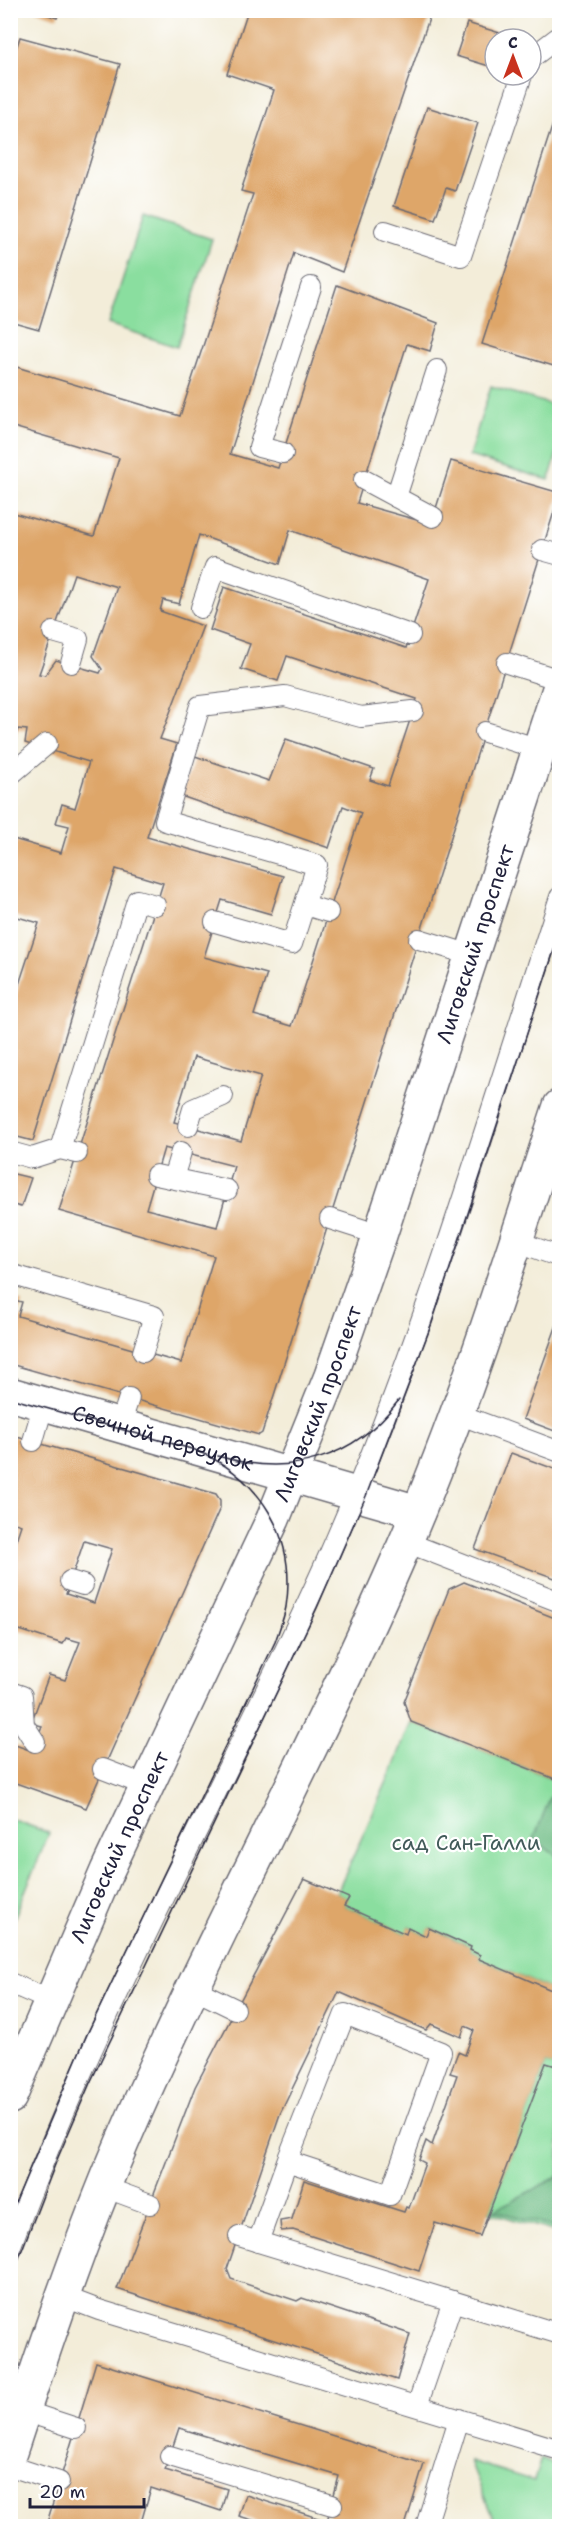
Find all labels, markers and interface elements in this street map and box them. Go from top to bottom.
north arrow [483,27,543,87]
text: С [508,32,518,53]
street label: Лиговский проспект [430,841,521,1047]
street label: Лиговский проспект [268,1302,368,1506]
street label: Свечной переулок [69,1399,256,1478]
street label: Лиговский проспект [64,1746,176,1947]
park label: сад Сан-Галли [392,1829,541,1857]
scale bar [30,2471,144,2509]
text: 20 m [39,2480,85,2504]

